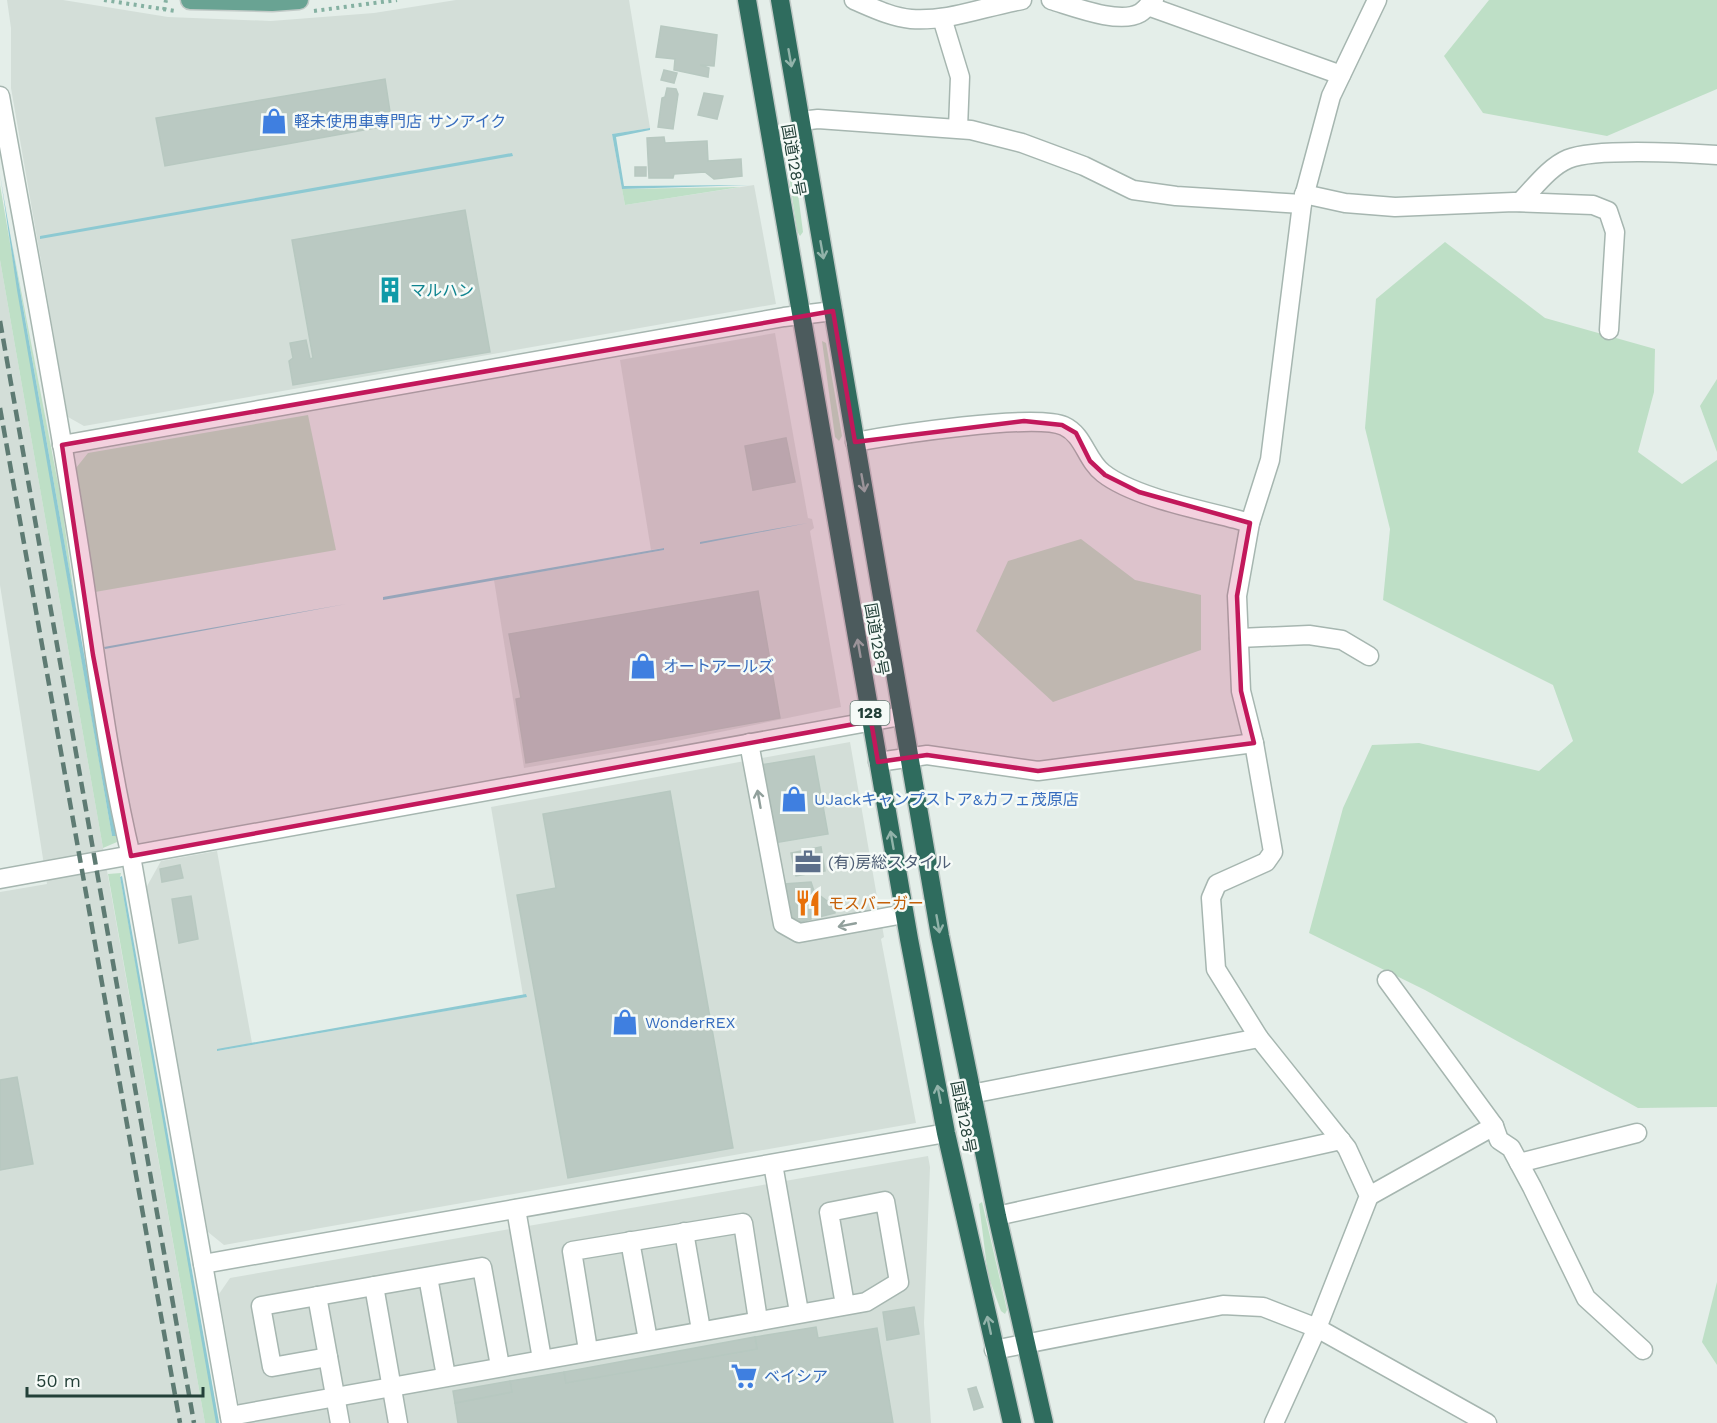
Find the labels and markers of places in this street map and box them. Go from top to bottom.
shop icon: 軽未使用車専門店 サンアイク [259,106,289,136]
place label: 軽未使用車専門店 サンアイク [294,112,506,131]
building icon: マルハン [375,275,405,305]
place label: マルハン [410,281,474,300]
shop icon: オートアールズ [628,651,658,681]
place label: オートアールズ [663,657,774,676]
shop icon: UJackキャンプストア&カフェ茂原店 [779,784,809,814]
place label: UJackキャンプストア&カフェ茂原店 [814,790,1079,809]
office icon: (有)房総スタイル [793,847,823,877]
place label: (有)房総スタイル [828,853,951,872]
restaurant icon: モスバーガー [793,888,823,918]
place label: モスバーガー [828,894,924,913]
shop icon: WonderREX [610,1007,640,1037]
place label: WonderREX [645,1013,736,1032]
supermarket icon: ベイシア [729,1361,759,1391]
place label: ベイシア [764,1367,828,1386]

